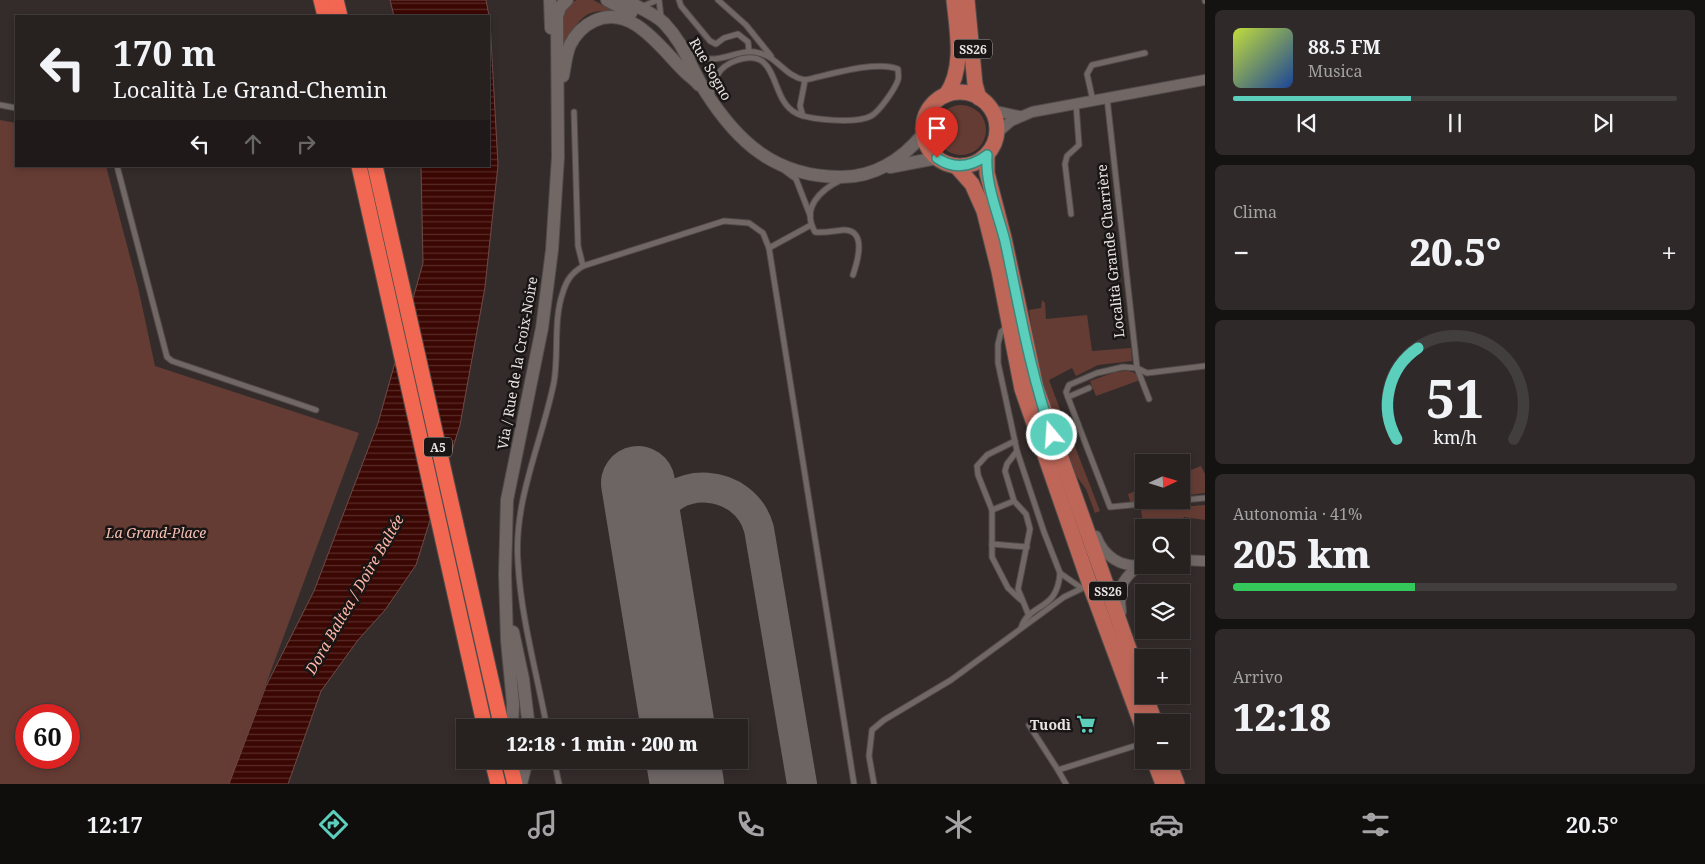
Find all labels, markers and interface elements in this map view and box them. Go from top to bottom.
text: 170 m [113,29,216,76]
street label: Rue Sogno [685,34,737,104]
text: 88.5 FM [1308,34,1381,60]
icon: left [30,35,95,100]
road number: SS26 [954,40,992,59]
text: Musica [1308,60,1362,82]
text: Località Le Grand-Chemin [113,74,387,104]
pin [916,107,958,158]
icon: previous [1293,109,1321,137]
icon: pause [1441,109,1469,137]
icon: next [1589,109,1617,137]
icon: arrive [923,114,951,142]
icon: left [186,130,214,158]
icon: ahead [239,130,267,158]
icon: right [292,130,320,158]
street label: Località Grande Charrière [1091,163,1129,339]
text: Clima [1233,201,1277,223]
text: 20.5° [1409,225,1501,277]
text: − [1233,233,1249,271]
text: + [1661,233,1677,271]
street label: Via / Rue de la Croix-Noire [492,275,542,451]
text: 51 [1426,362,1484,433]
position arrow [1025,408,1077,460]
text: km/h [1433,425,1477,449]
road number: A5 [424,438,452,457]
north arrow [1135,454,1190,509]
map controls [1135,454,1190,769]
text: Autonomia · 41% [1233,503,1362,525]
water label: Dora Baltea / Doire Baltée [300,510,408,678]
button: search [1135,519,1190,574]
park label: La Grand-Place [105,523,206,542]
text: 205 km [1233,527,1371,579]
road number: SS26 [1089,582,1127,600]
button: layers [1135,584,1190,639]
button: + [1135,649,1190,704]
text: Arrivo [1233,666,1283,688]
text: 12:18 [1233,690,1331,742]
speed limit sign: 60 [15,704,80,769]
supermarket icon: Tuodì [1075,713,1097,735]
button: − [1135,714,1190,769]
place label: Tuodì [1030,715,1071,734]
text: 12:18 · 1 min · 200 m [506,731,698,757]
icon: directions [316,807,351,842]
icon: music [525,807,560,842]
icon: phone [733,807,768,842]
icon: climate [941,807,976,842]
icon: car [1149,807,1184,842]
icon: filters [1358,807,1393,842]
text: 12:17 [87,809,143,839]
text: 20.5° [1566,809,1618,839]

